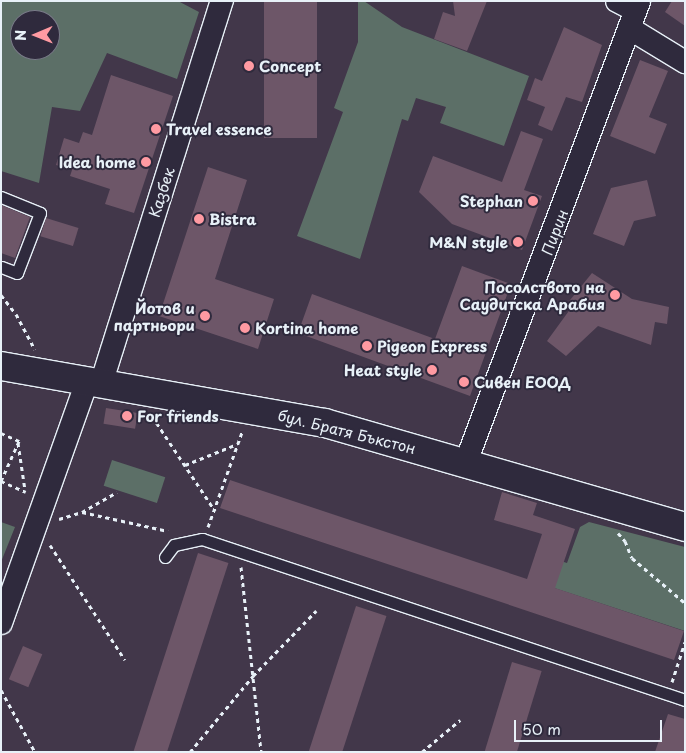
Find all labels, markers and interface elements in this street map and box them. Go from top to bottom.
north arrow [10,10,60,60]
text: N [10,30,31,41]
place label: Concept [259,57,321,75]
marker: Concept [243,60,255,72]
place label: Travel essence [166,120,273,138]
marker: Travel essence [150,123,162,135]
place label: Idea home [59,153,136,171]
marker: Idea home [140,156,152,168]
street label: Казбек [144,165,178,219]
place label: Stephan [460,192,523,210]
marker: Stephan [527,195,539,207]
street label: Пирин [537,206,571,258]
place label: Bistra [209,210,257,228]
marker: Bistra [193,213,205,225]
place label: M&N style [429,233,508,251]
marker: M&N style [512,236,524,248]
place label: Посолството на Саудитска Арабия [458,277,605,312]
marker: Посолството на Саудитска Арабия [609,289,621,301]
place label: Йотов и партньори [114,298,195,333]
marker: Йотов и партньори [199,310,211,322]
place label: Kortina home [255,319,359,337]
marker: Kortina home [239,322,251,334]
place label: Pigeon Express [377,337,487,355]
marker: Pigeon Express [361,340,373,352]
place label: Heat style [344,361,422,379]
marker: Heat style [426,364,438,376]
place label: Сивен ЕООД [474,373,572,391]
marker: Сивен ЕООД [458,376,470,388]
street label: бул. Братя Бъкстон [276,405,418,457]
place label: For friends [137,407,218,425]
marker: For friends [121,410,133,422]
scale bar [516,710,664,742]
text: 50 m [522,717,561,740]

